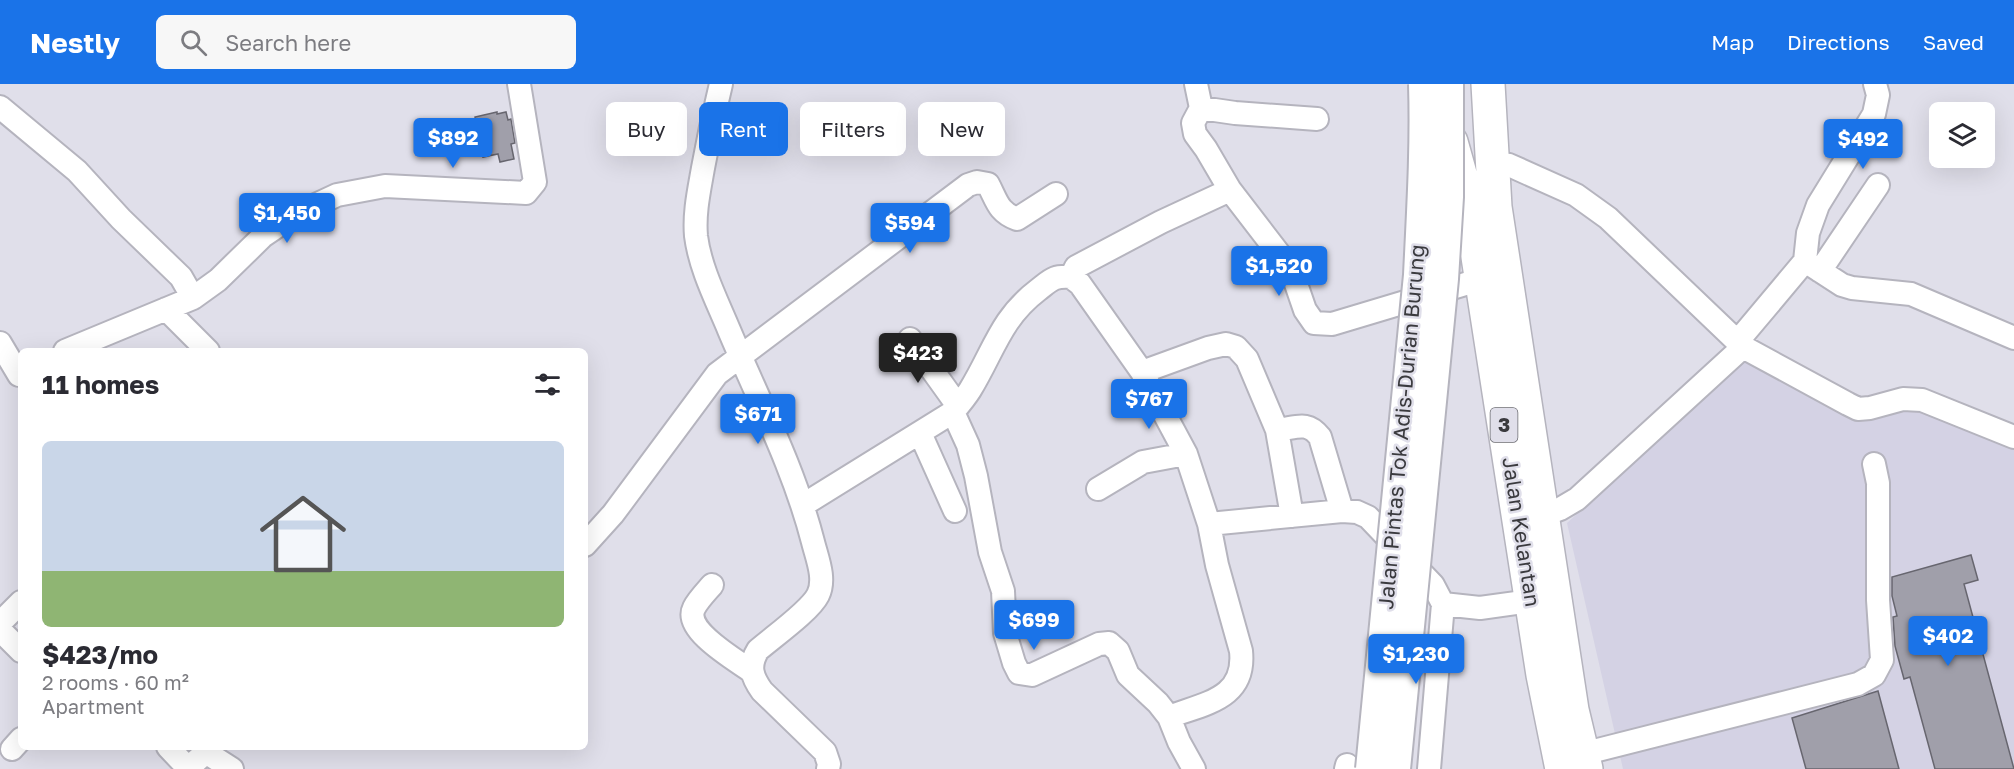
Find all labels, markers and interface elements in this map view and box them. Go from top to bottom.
search box [156,15,576,69]
text: Nestly [30,26,120,59]
icon: search [177,26,210,59]
text: Search here [225,29,351,56]
text: Map [1711,29,1754,55]
text: Directions [1787,29,1890,55]
text: Saved [1923,29,1984,55]
chip: Buy [606,102,687,156]
chip: Rent [699,102,788,156]
chip: Filters [800,102,906,156]
chip: New [918,102,1005,156]
map controls [1929,102,1995,168]
button: layers [1929,102,1995,168]
pin: $892 [417,118,489,169]
pin: $492 [1827,119,1899,170]
text: $892 [427,125,479,149]
text: $492 [1838,126,1888,150]
pin: $1,450 [238,193,336,244]
text: $1,450 [253,200,321,224]
pin: $594 [874,203,946,254]
text: $594 [885,210,935,234]
street label: Jalan Pintas Tok Adis-Durian Burung [1372,243,1430,610]
pin: $1,520 [1230,246,1328,297]
text: $1,520 [1245,253,1313,277]
pin: $423 [882,333,954,384]
text: $423 [893,340,943,364]
icon: filters [531,368,564,401]
text: 11 homes [42,369,159,400]
pin: $767 [1113,379,1185,430]
text: $767 [1125,386,1173,410]
pin: $671 [722,394,794,445]
text: $671 [734,401,782,425]
road number: 3 [1490,408,1518,442]
street label: Jalan Kelantan [1497,455,1547,608]
icon: home [249,480,357,588]
pin: $699 [998,600,1070,651]
text: $699 [1008,607,1060,631]
pin: $402 [1912,616,1984,667]
text: $402 [1922,623,1974,647]
pin: $1,230 [1367,634,1465,685]
text: $423/mo [42,639,158,670]
text: $1,230 [1382,641,1450,665]
text: 2 rooms · 60 m² [42,670,189,694]
text: Apartment [42,694,145,718]

